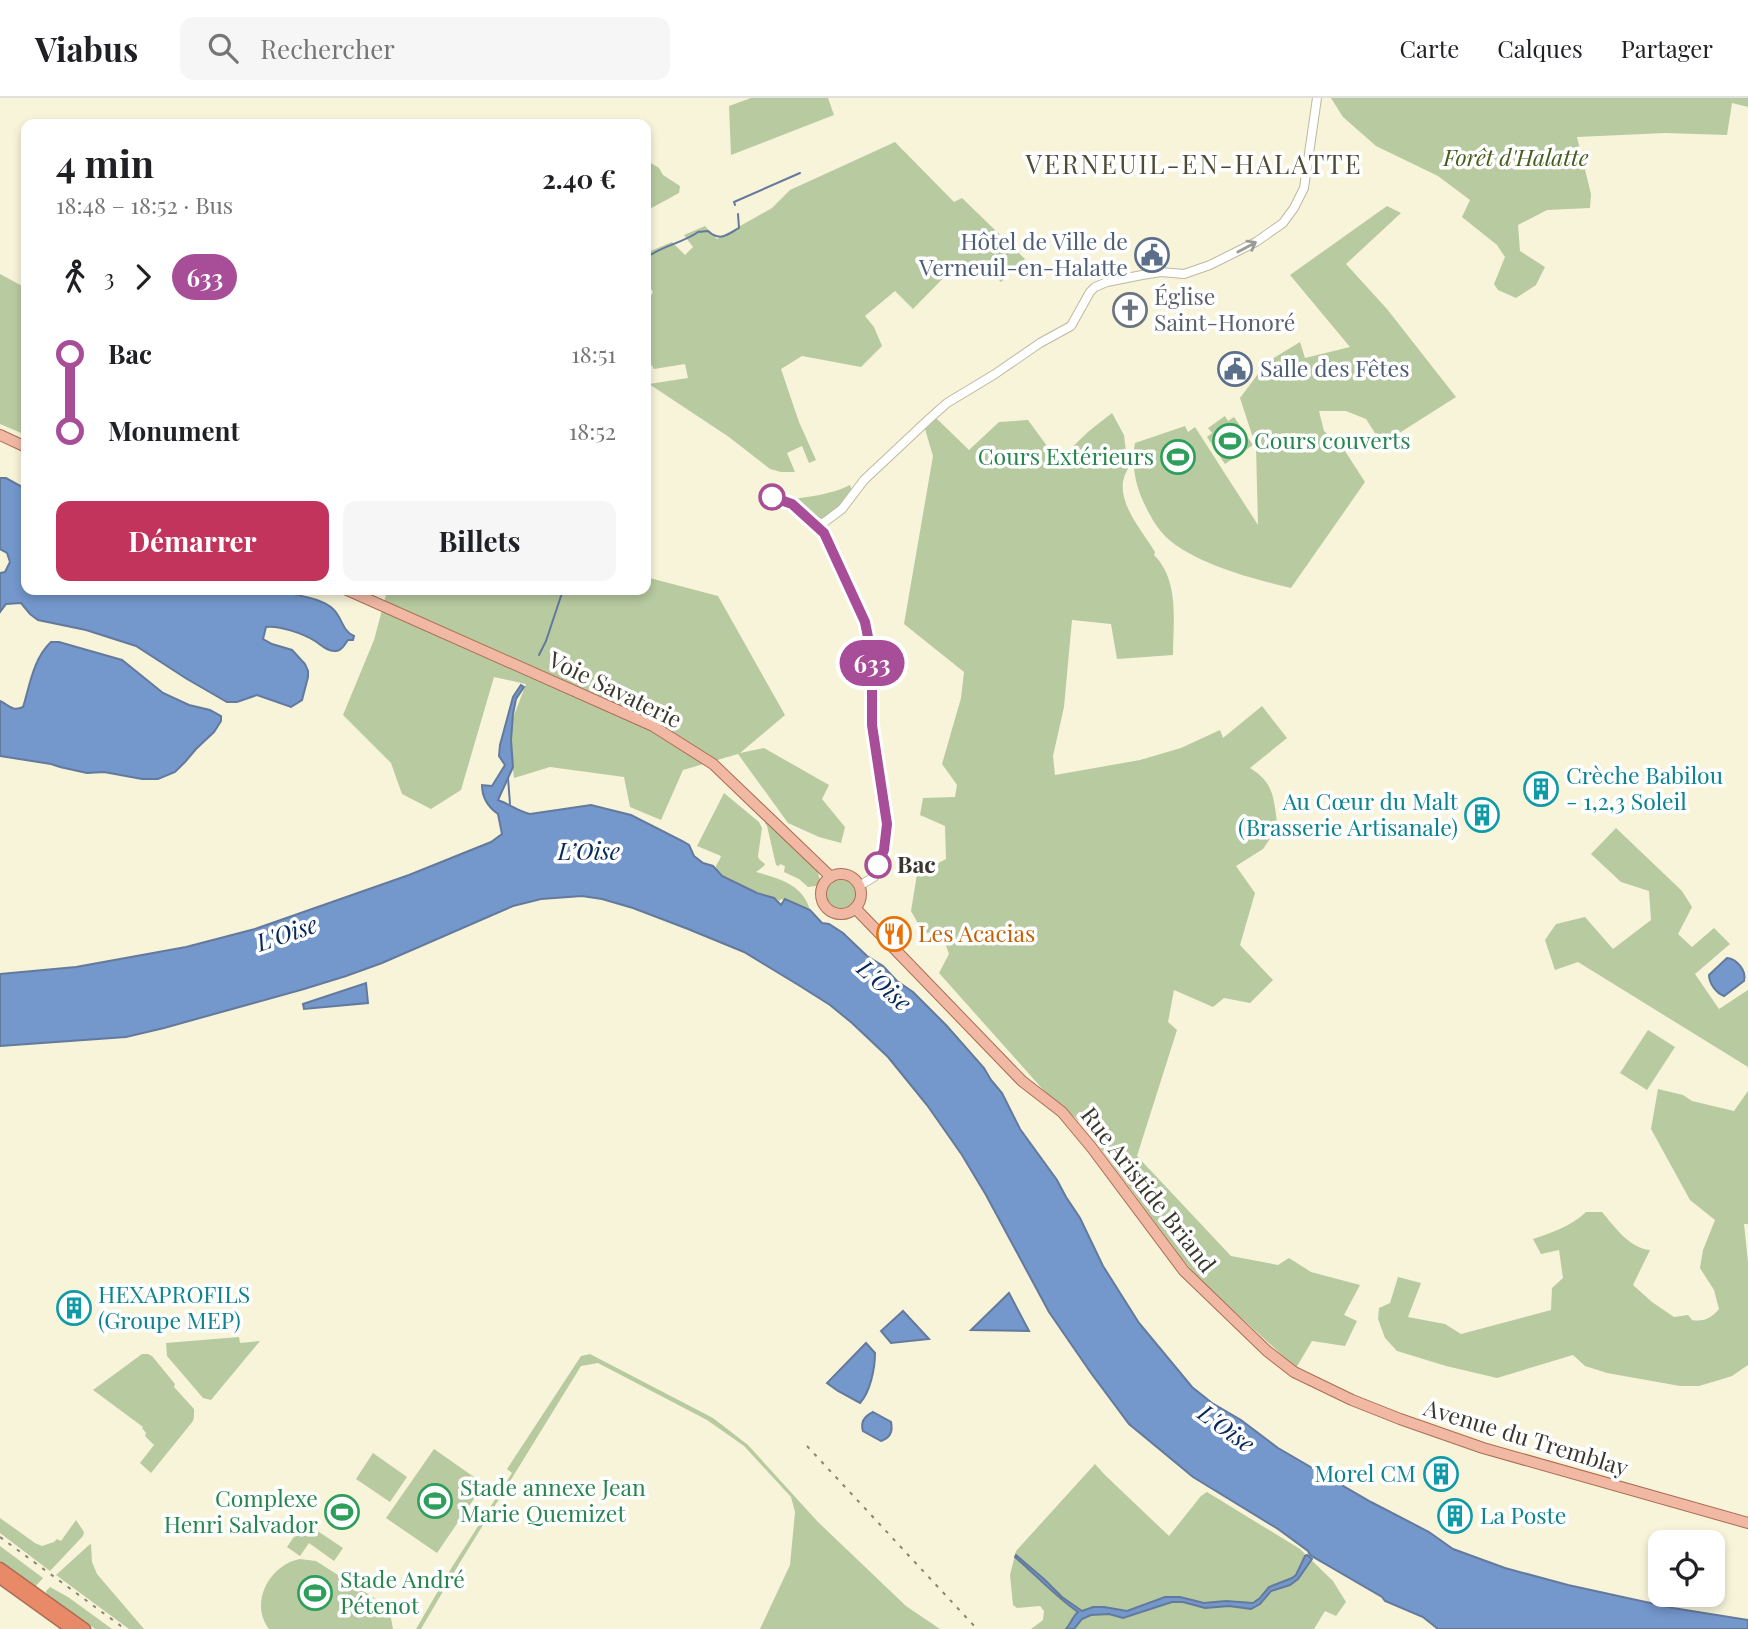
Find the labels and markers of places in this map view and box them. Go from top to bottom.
place label: Hôtel de Ville de Verneuil-en-Halatte [918,225,1128,282]
public building icon: Hôtel de Ville de Verneuil-en-Halatte [1133,236,1171,274]
place label: Église Saint-Honoré [1154,280,1295,337]
church icon: Église Saint-Honoré [1111,291,1149,329]
public building icon: Salle des Fêtes [1216,350,1254,388]
place label: Salle des Fêtes [1260,352,1409,383]
sports icon: Cours couverts [1211,422,1249,460]
place label: Cours couverts [1254,424,1411,455]
sports icon: Cours Extérieurs [1159,438,1197,476]
place label: Cours Extérieurs [978,440,1154,471]
unlabelled marker [759,484,785,510]
place label: Crèche Babilou - 1,2,3 Soleil [1566,759,1723,816]
building icon: Crèche Babilou - 1,2,3 Soleil [1522,770,1560,808]
place label: Au Cœur du Malt (Brasserie Artisanale) [1238,785,1459,842]
building icon: Au Cœur du Malt (Brasserie Artisanale) [1463,796,1501,834]
place label: Bac [897,848,936,879]
marker: Bac [865,852,891,878]
restaurant icon: Les Acacias [875,915,913,953]
place label: Les Acacias [918,917,1035,948]
place label: HEXAPROFILS (Groupe MEP) [98,1278,250,1335]
building icon: HEXAPROFILS (Groupe MEP) [55,1289,93,1327]
building icon: Morel CM [1422,1455,1460,1493]
place label: Morel CM [1314,1457,1416,1488]
place label: Stade annexe Jean Marie Quemizet [460,1471,646,1528]
place label: Complexe Henri Salvador [164,1482,318,1539]
sports icon: Stade annexe Jean Marie Quemizet [416,1482,454,1520]
sports icon: Complexe Henri Salvador [323,1493,361,1531]
building icon: La Poste [1436,1497,1474,1535]
place label: La Poste [1480,1499,1566,1530]
place label: Stade André Pétenot [340,1563,465,1620]
sports icon: Stade André Pétenot [296,1574,334,1612]

